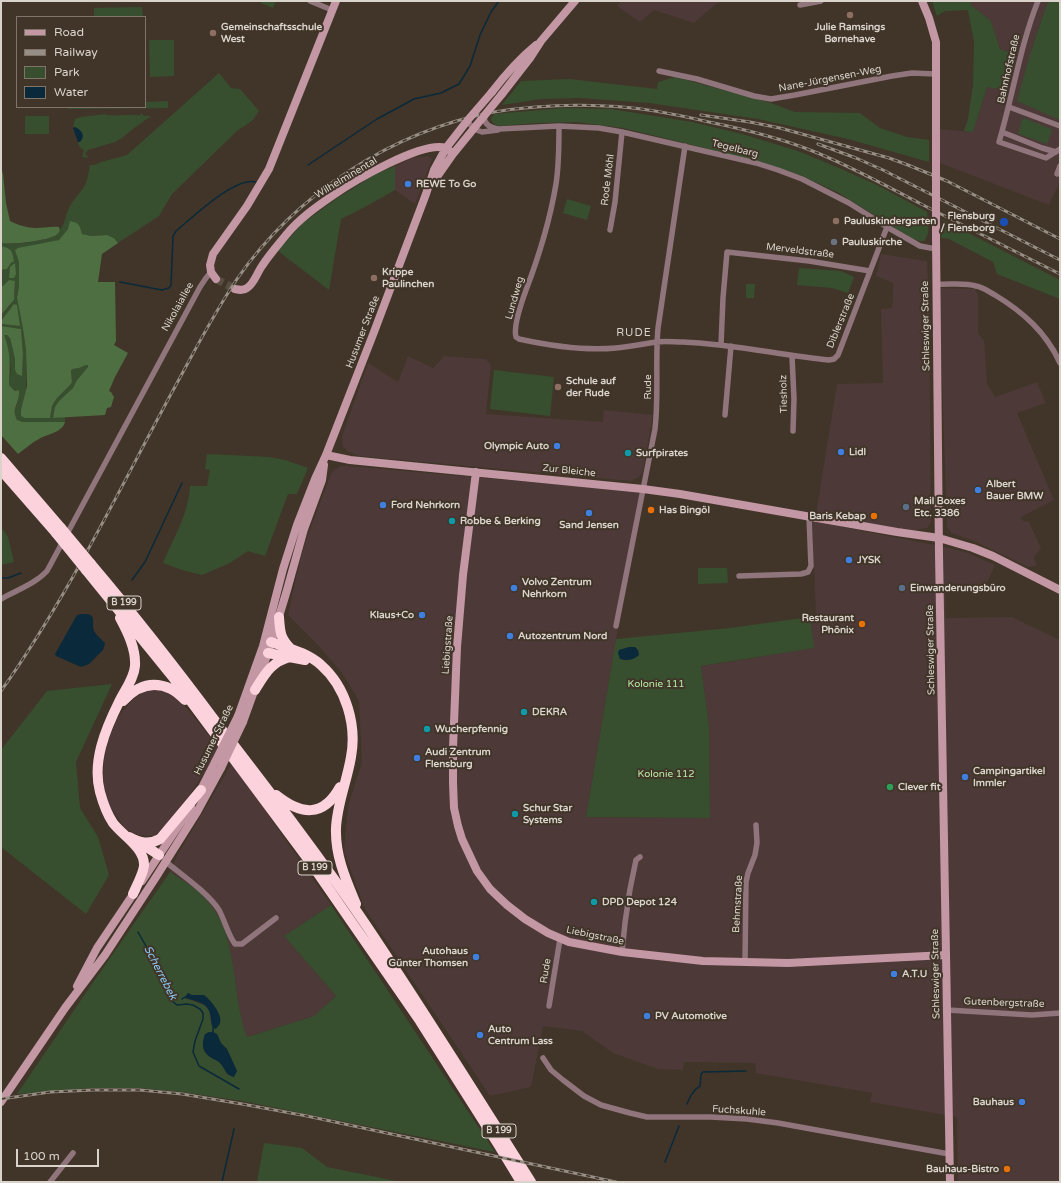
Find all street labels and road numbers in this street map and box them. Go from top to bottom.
street label: Bahnhofstraße [995,33,1023,105]
street label: Nane-Jürgensen-Weg [778,63,882,95]
street label: Tegelbarg [711,137,759,161]
street label: Rode Möhl [599,153,617,207]
street label: Wilhelminental [313,155,379,201]
street label: Merveldstraße [765,241,835,261]
street label: Lundweg [503,275,527,321]
street label: Nikolaiallee [160,280,196,334]
street label: Schleswiger Straße [919,281,933,371]
street label: Diblerstraße [825,292,857,350]
street label: Husumer Straße [344,294,382,370]
street label: Rude [642,374,654,400]
street label: Tiesholz [778,375,790,413]
street label: Zur Bleiche [542,462,596,480]
road number: B 199 [107,596,141,610]
street label: Schleswiger Straße [924,605,938,695]
street label: Liebigstraße [440,615,456,675]
street label: Husumer Straße [192,703,236,777]
road number: B 199 [298,861,332,875]
street label: Behmstraße [731,875,745,933]
street label: Liebigstraße [565,924,625,948]
street label: Schleswiger Straße [929,929,943,1019]
street label: Rude [538,958,554,984]
street label: Gutenbergstraße [963,996,1045,1010]
street label: Fuchskuhle [712,1103,766,1119]
road number: B 199 [482,1124,516,1138]

